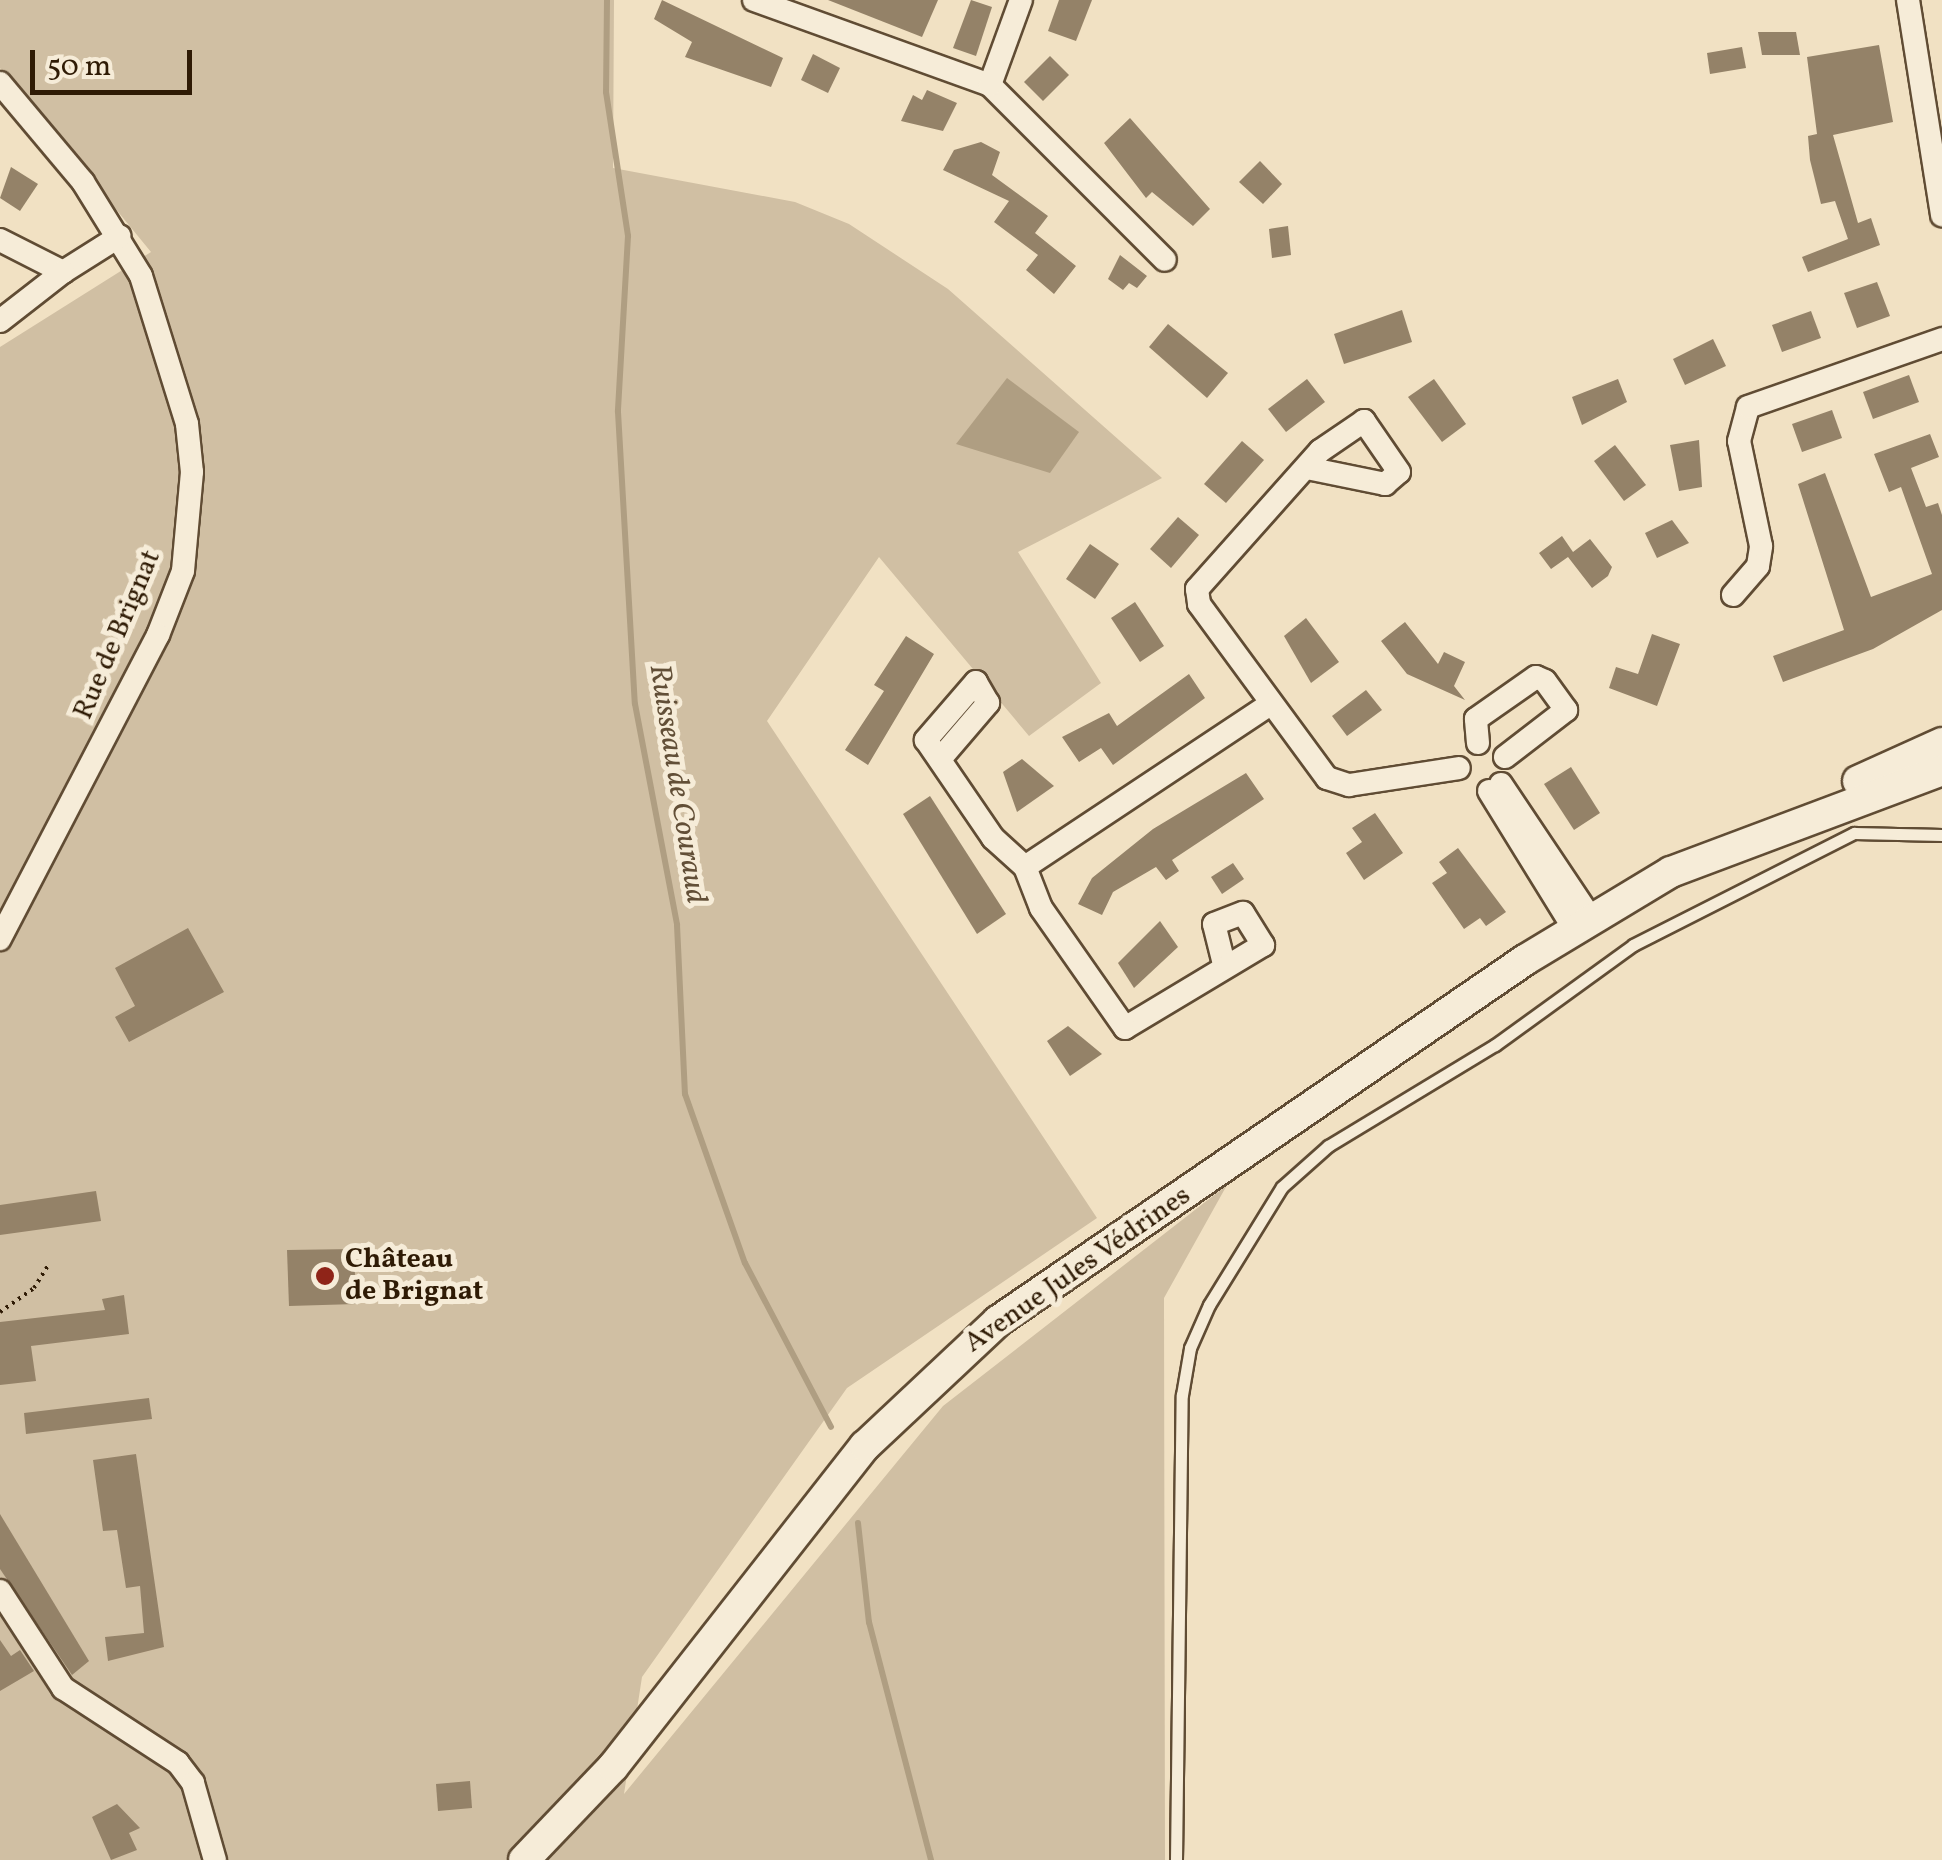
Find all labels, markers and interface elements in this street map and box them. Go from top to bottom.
scale bar [35,30,198,92]
text: 50 m [47,46,111,88]
street label: Rue de Brignat [67,545,169,725]
water label: Ruisseau de Couraud [640,662,714,906]
street label: Avenue Jules Védrines [958,1179,1198,1361]
place label: Château de Brignat [345,1243,483,1309]
marker: Château de Brignat [314,1265,336,1287]

